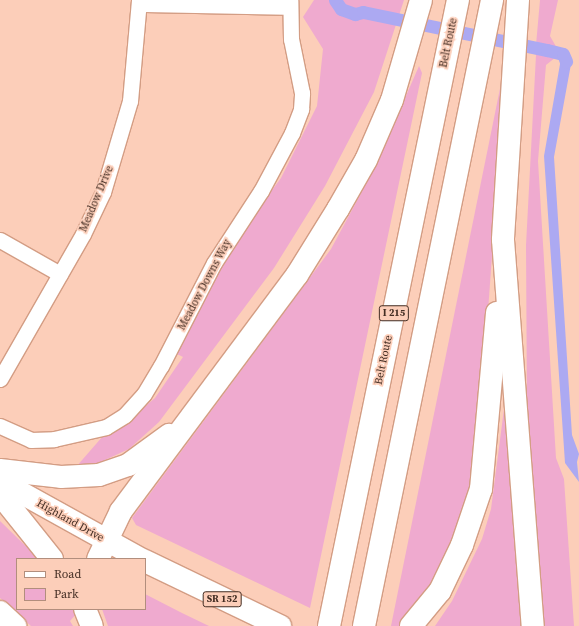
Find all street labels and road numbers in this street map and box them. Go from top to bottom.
street label: Belt Route [437,17,461,69]
street label: Meadow Drive [77,164,117,234]
street label: Meadow Downs Way [175,237,235,333]
road number: I 215 [378,305,410,321]
street label: Belt Route [372,334,396,386]
street label: Highland Drive [34,497,106,545]
road number: SR 152 [202,591,242,607]

